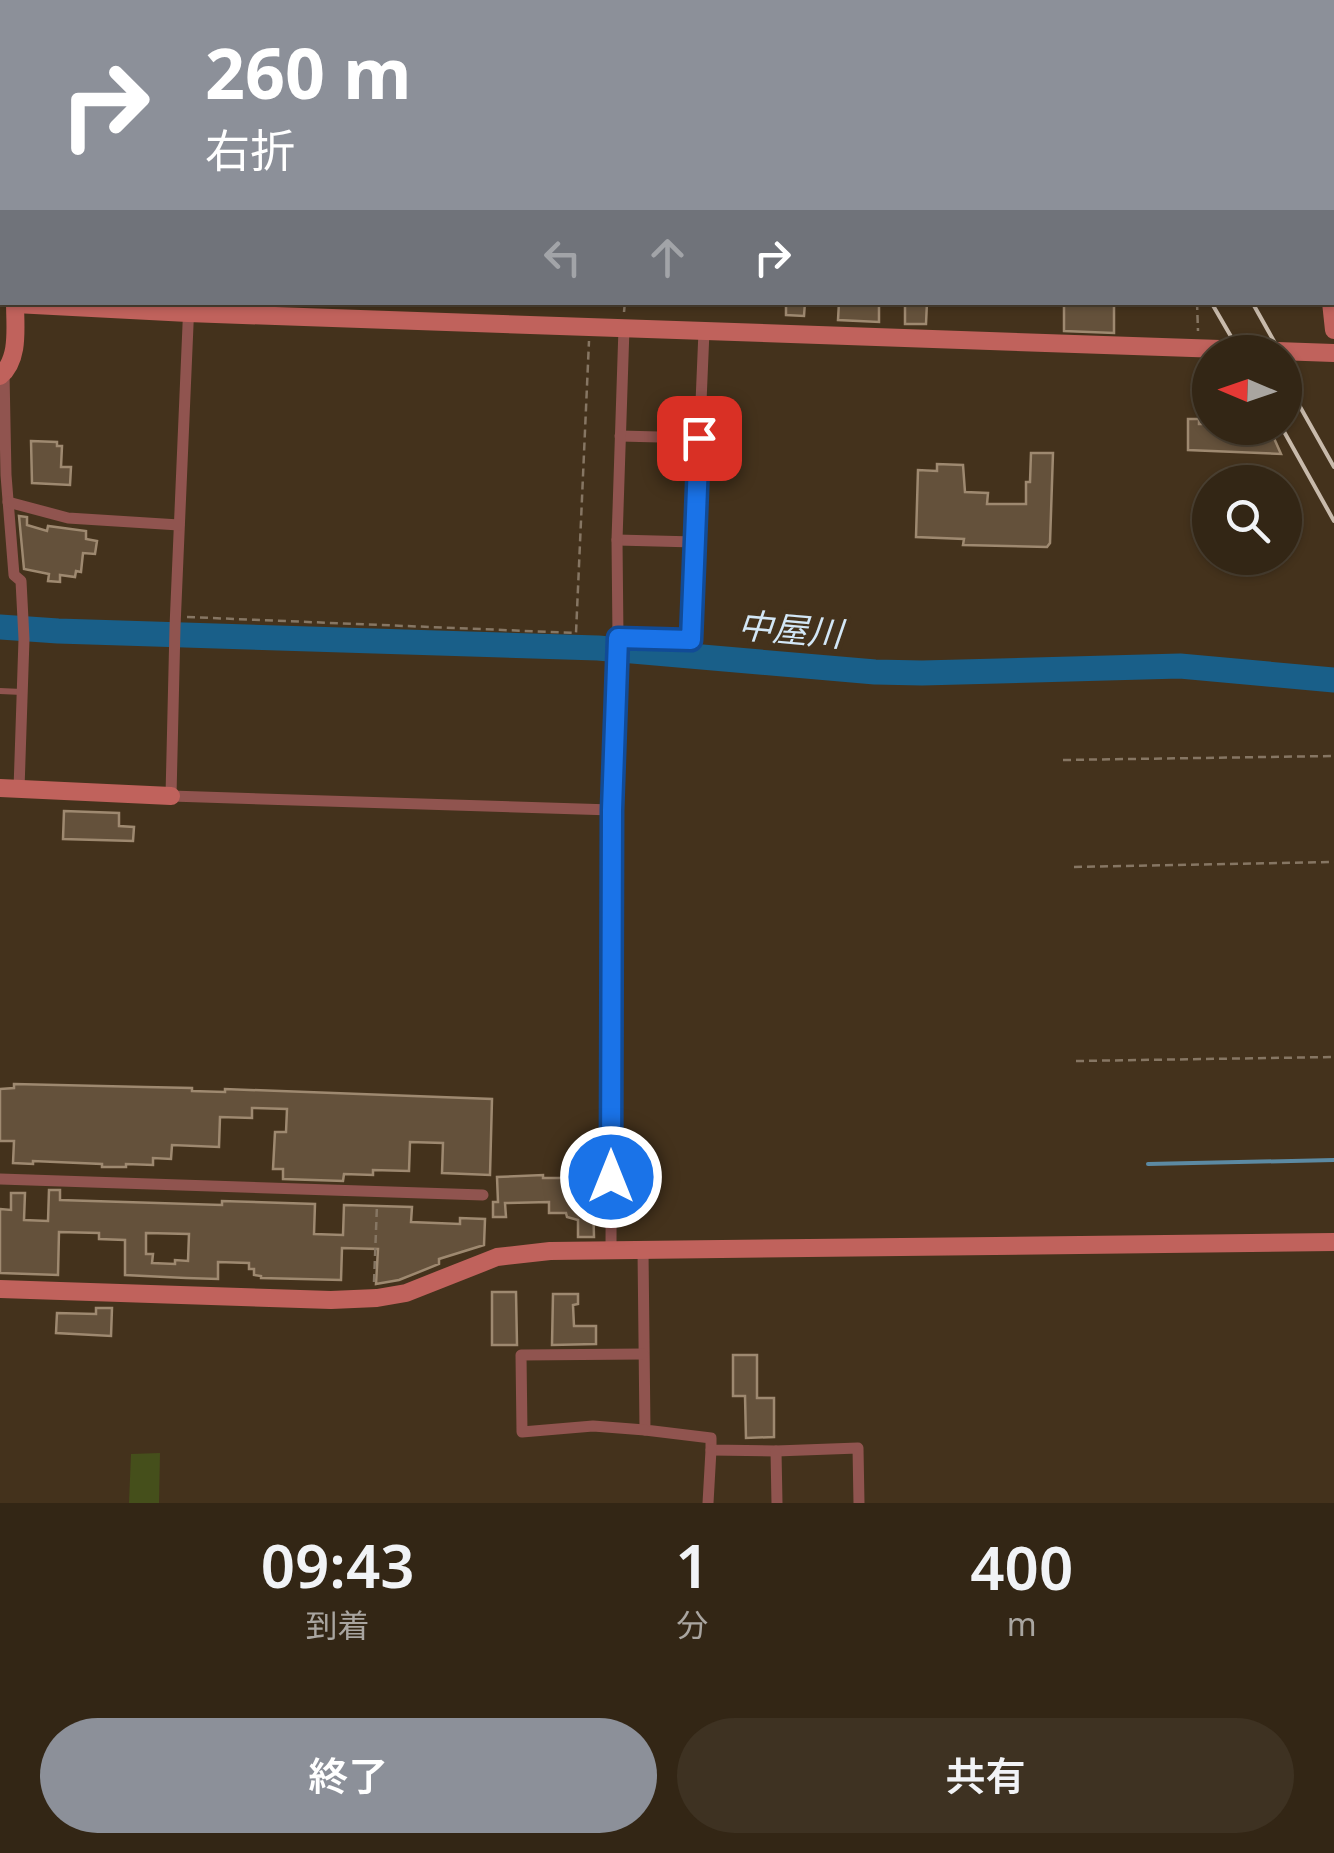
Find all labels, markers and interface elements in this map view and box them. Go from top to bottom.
text: 260 m [205,24,412,120]
icon: right [40,40,170,170]
text: 右折 [205,119,295,180]
icon: left [535,230,590,285]
icon: ahead [640,230,695,285]
icon: right [745,230,800,285]
north arrow [1192,335,1302,445]
map controls [1192,335,1302,575]
pin [657,396,742,481]
icon: arrive [672,411,727,466]
button: search [1192,465,1302,575]
water label: 中屋川 [736,601,848,657]
position arrow [559,1125,663,1229]
text: 09:43 [261,1524,415,1606]
text: 1 [675,1524,710,1606]
text: 400 [970,1526,1073,1608]
text: m [1007,1602,1037,1645]
text: 到着 [306,1603,370,1646]
text: 分 [676,1603,708,1646]
button: 終了 [40,1718,657,1833]
button: 共有 [677,1718,1294,1833]

